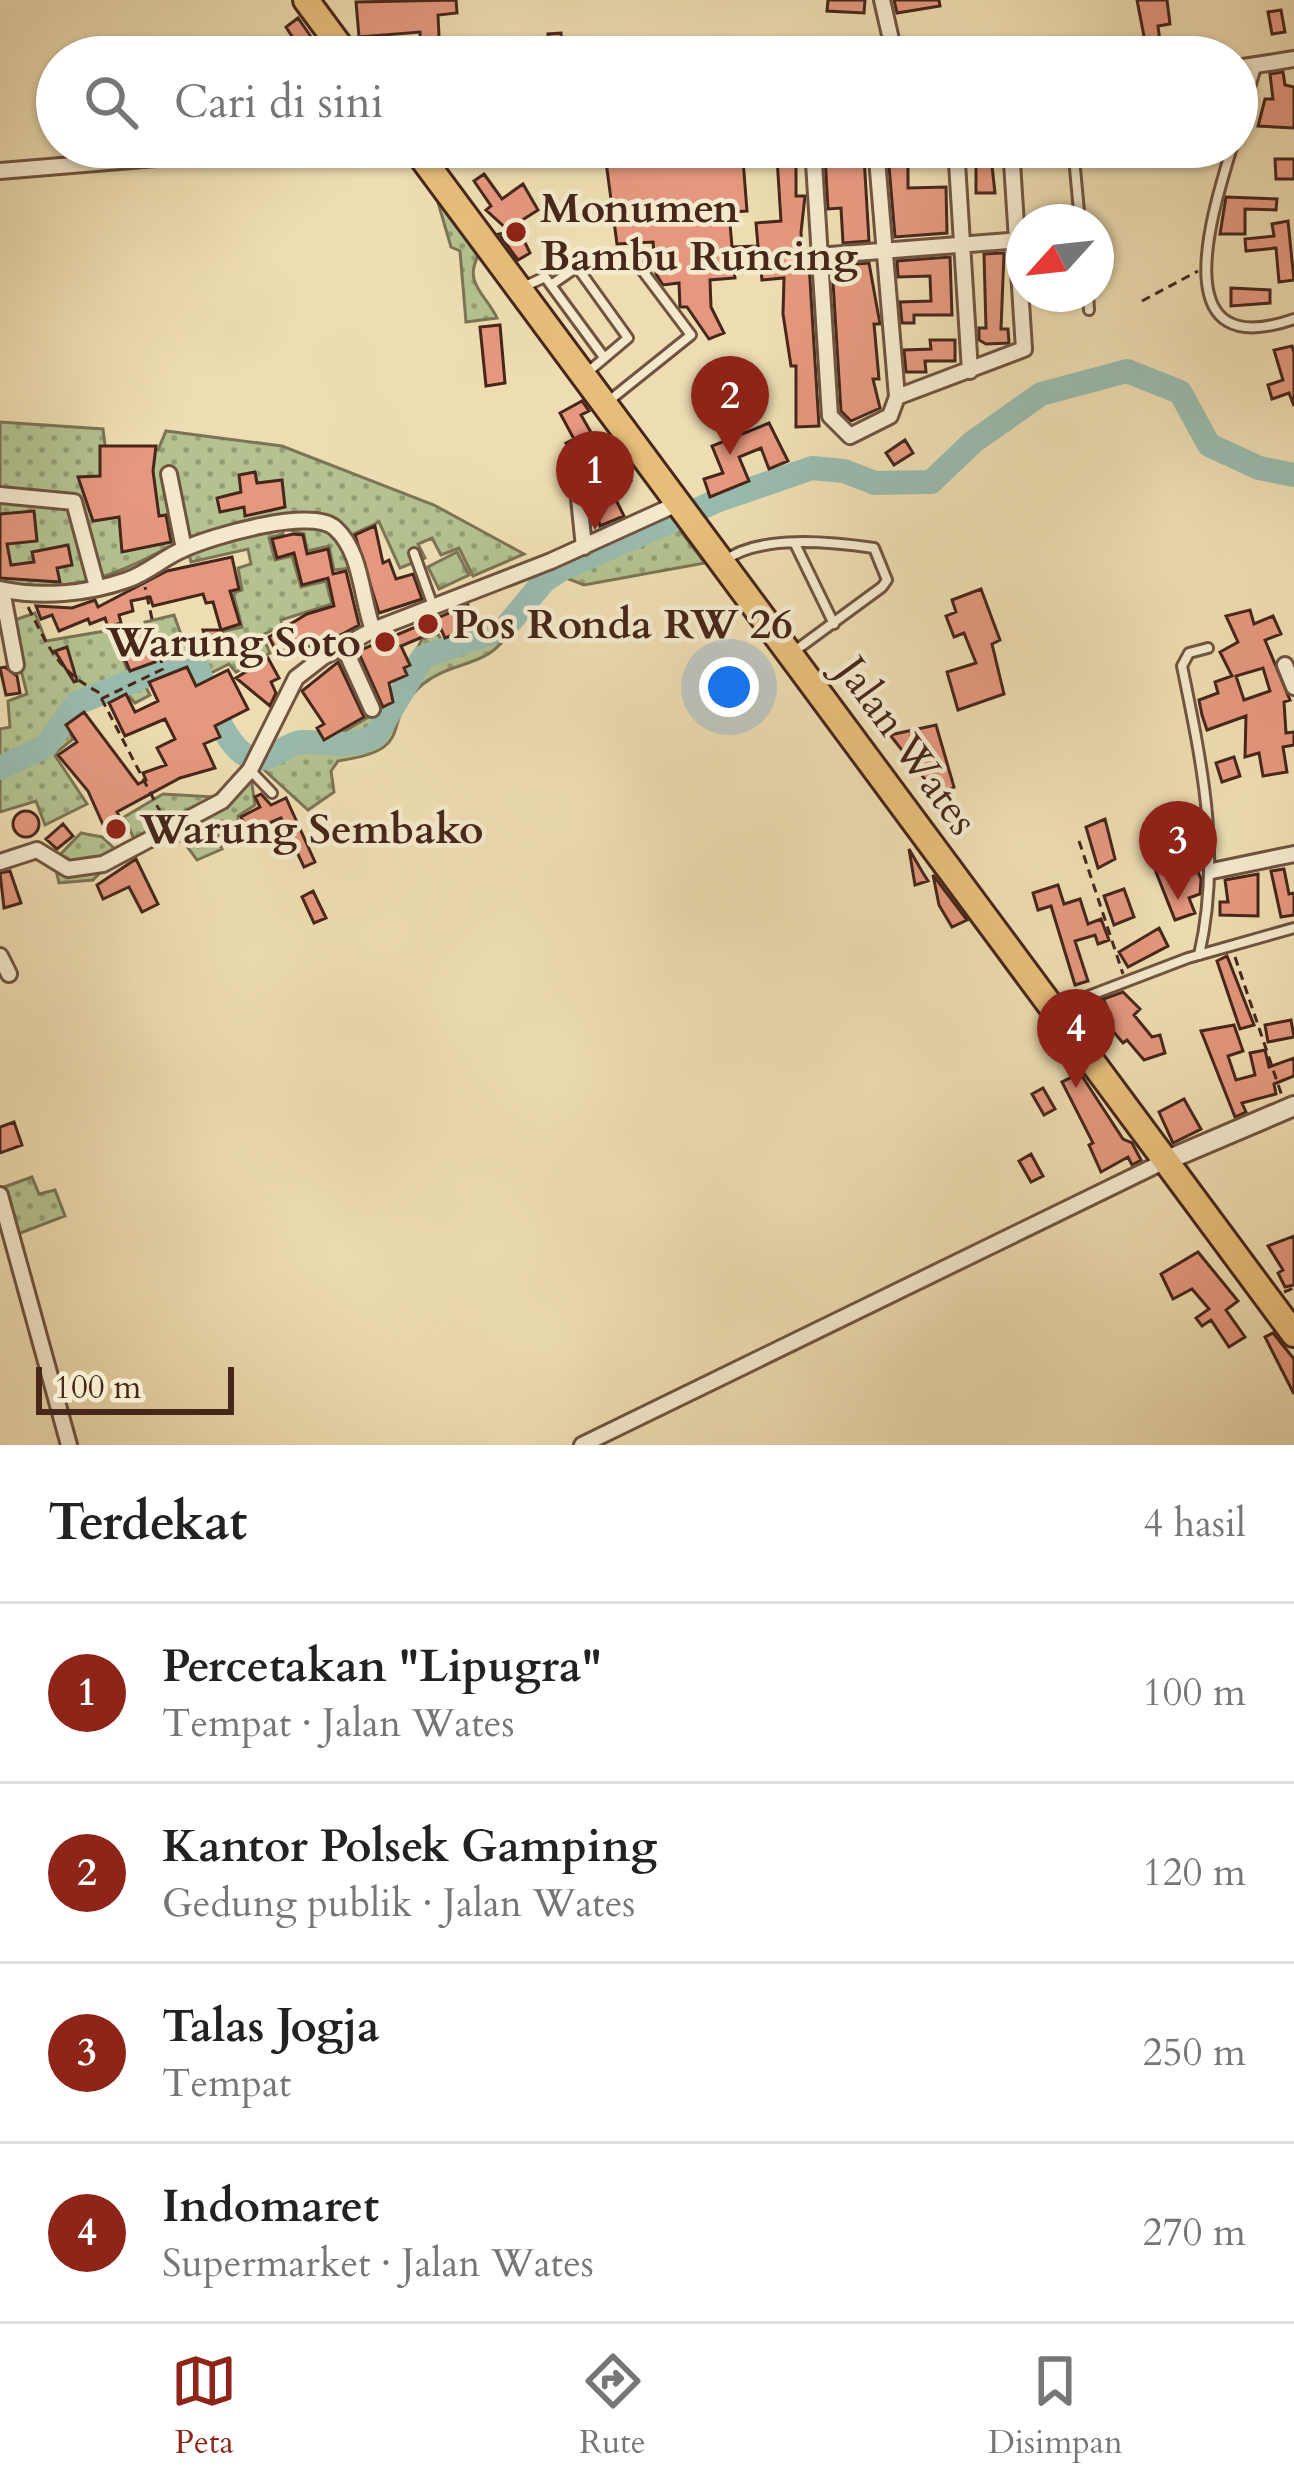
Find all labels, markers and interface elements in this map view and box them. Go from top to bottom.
search box [36,36,1258,168]
icon: search [78,69,144,135]
text: Cari di sini [174,72,384,133]
place label: Monumen Bambu Runcing [540,180,858,285]
north arrow [1006,204,1114,312]
marker: Monumen Bambu Runcing [503,219,529,245]
pin: 2 [691,356,769,455]
pin: 1 [556,431,634,530]
place label: Pos Ronda RW 26 [452,596,793,653]
marker: Pos Ronda RW 26 [415,611,441,637]
place label: Warung Soto [105,614,361,671]
marker: Warung Soto [372,629,398,655]
street label: Jalan Wates [819,641,991,847]
your location [699,657,759,717]
place label: Warung Sembako [139,801,484,858]
pin: 3 [1139,801,1217,900]
marker: Warung Sembako [103,816,129,842]
pin: 4 [1037,989,1115,1088]
scale bar [36,1361,234,1414]
text: 100 m [54,1365,141,1410]
text: Terdekat [48,1488,247,1558]
text: 4 hasil [1143,1497,1246,1550]
text: Percetakan "Lipugra" [162,1636,602,1697]
text: 1 [77,1666,97,1719]
text: 100 m [1143,1666,1246,1719]
text: Tempat · Jalan Wates [162,1697,515,1750]
text: Kantor Polsek Gamping [162,1816,657,1877]
text: 2 [77,1846,97,1899]
text: 120 m [1143,1846,1246,1899]
text: Gedung publik · Jalan Wates [162,1877,635,1930]
text: Talas Jogja [162,1996,380,2057]
text: 3 [77,2026,97,2079]
text: 250 m [1143,2026,1246,2079]
text: Tempat [162,2057,291,2110]
text: Indomaret [162,2176,379,2237]
text: 4 [77,2206,97,2259]
text: 270 m [1143,2206,1246,2259]
text: Supermarket · Jalan Wates [162,2237,594,2290]
tab: Peta [171,2348,237,2465]
tab: Rute [579,2348,646,2465]
tab: Disimpan [988,2348,1123,2465]

